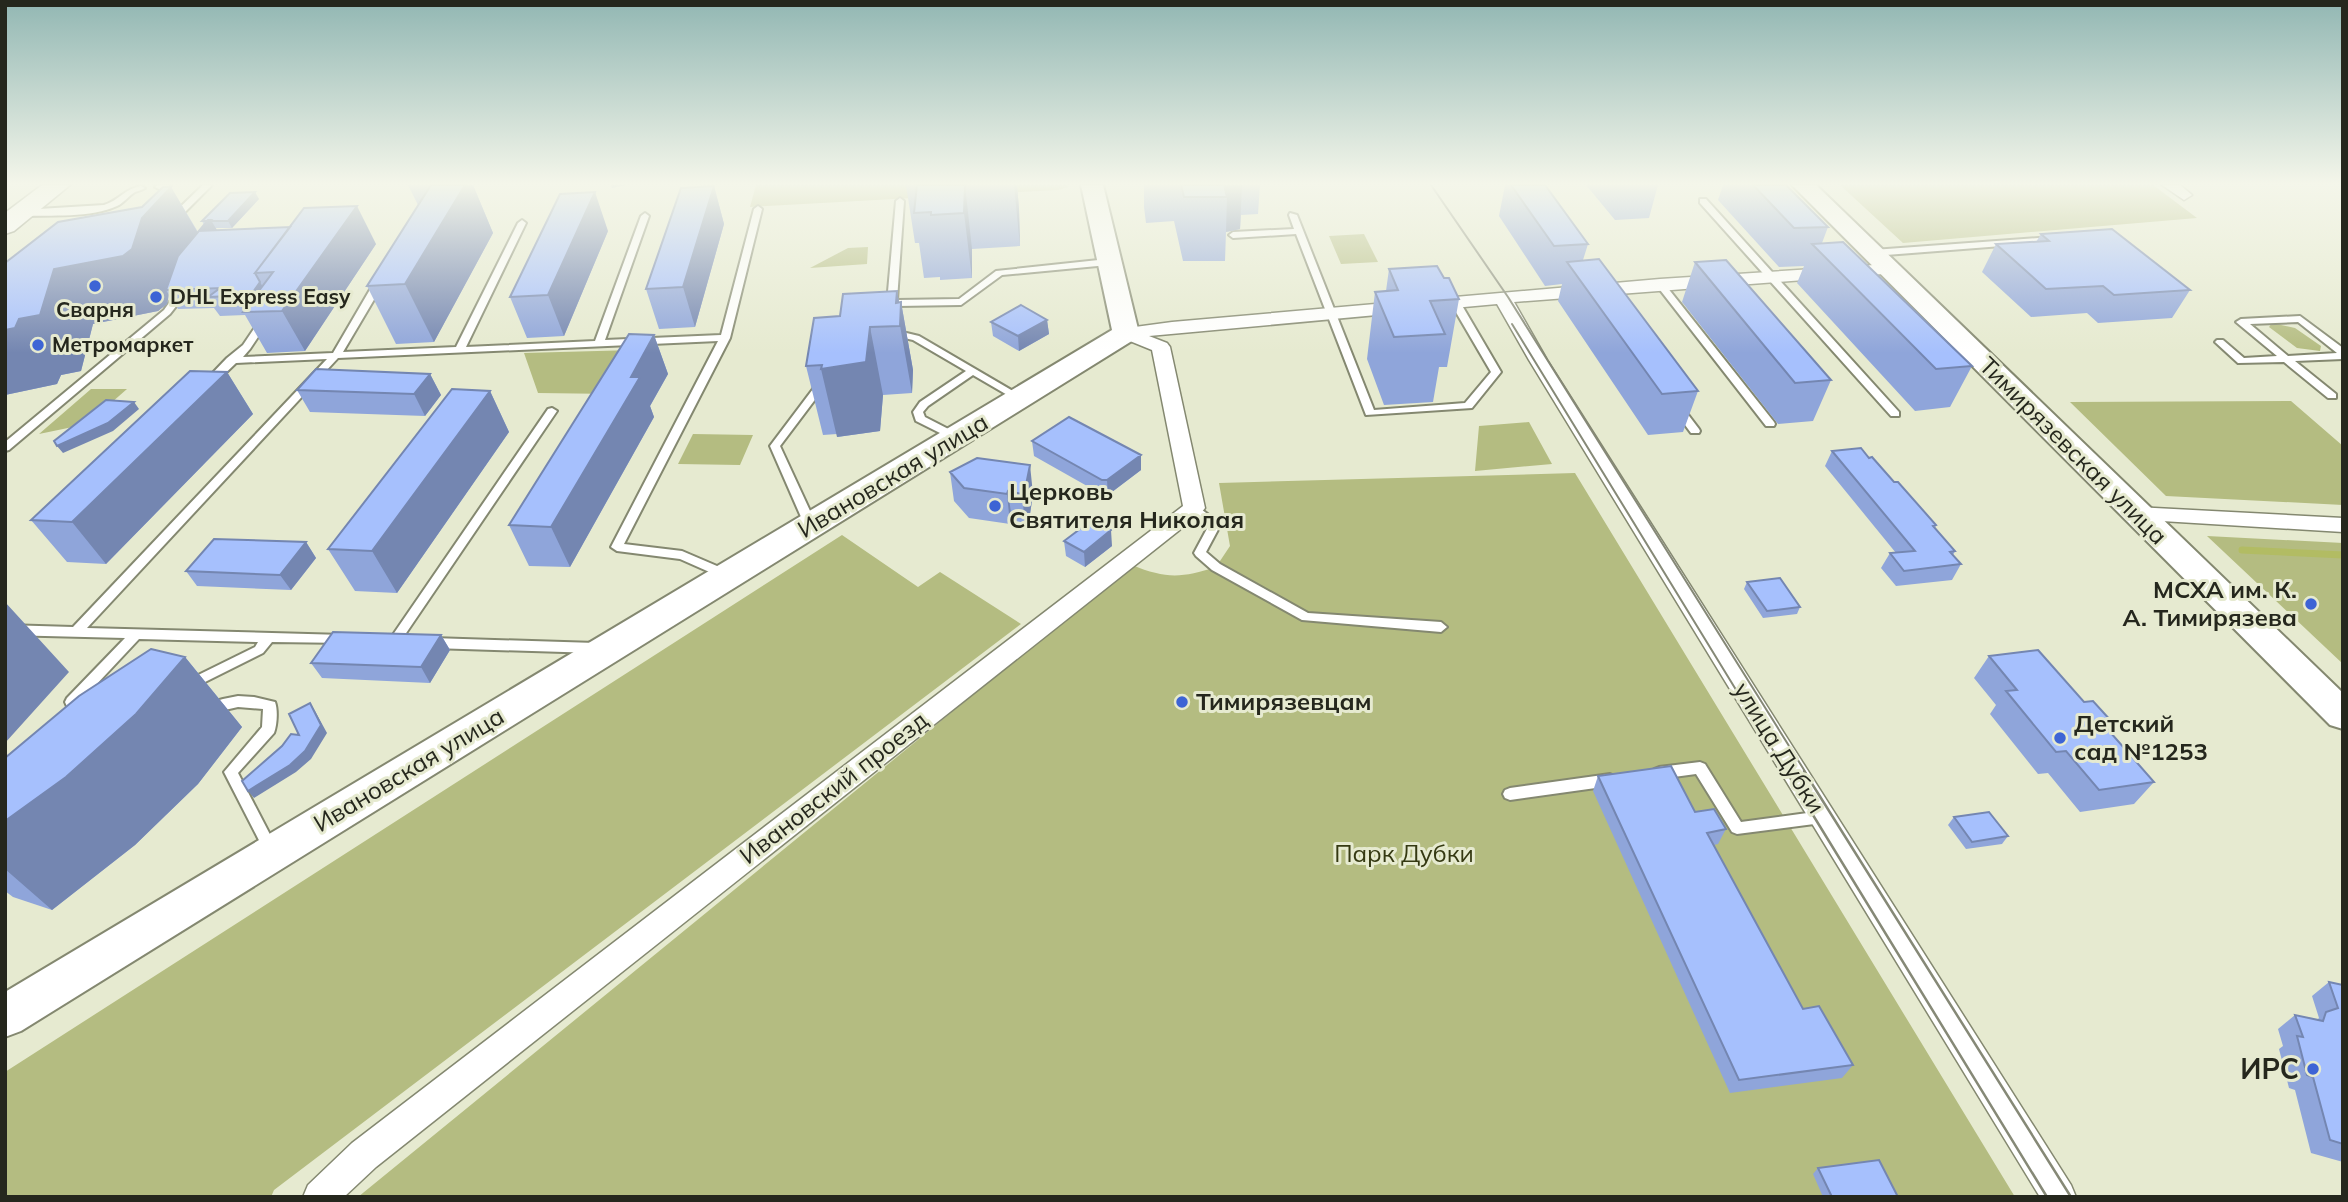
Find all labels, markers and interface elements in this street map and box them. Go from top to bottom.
marker: Сварня [87,278,103,294]
place label: DHL Express Easy [170,283,351,309]
marker: DHL Express Easy [148,289,164,305]
place label: Сварня [56,296,134,322]
place label: Метромаркет [52,331,194,357]
marker: Метромаркет [30,337,46,353]
street label: Тимирязевская улица [1974,350,2174,550]
street label: Ивановская улица [792,406,993,544]
place label: Церковь Святителя Николая [1009,476,1244,534]
marker: Церковь Святителя Николая [987,498,1003,514]
place label: МСХА им. К. А. Тимирязева [2123,574,2297,632]
marker: МСХА им. К. А. Тимирязева [2303,596,2319,612]
street label: улица Дубки [1728,676,1832,819]
place label: Тимирязевцам [1196,686,1371,716]
marker: Тимирязевцам [1174,694,1190,710]
street label: Ивановская улица [308,700,509,838]
street label: Ивановский проезд [733,704,934,870]
place label: Детский сад №1253 [2074,708,2208,766]
marker: Детский сад №1253 [2052,730,2068,746]
park label: Парк Дубки [1334,838,1474,868]
place label: ИРС [2240,1051,2299,1086]
marker: ИРС [2305,1061,2321,1077]

